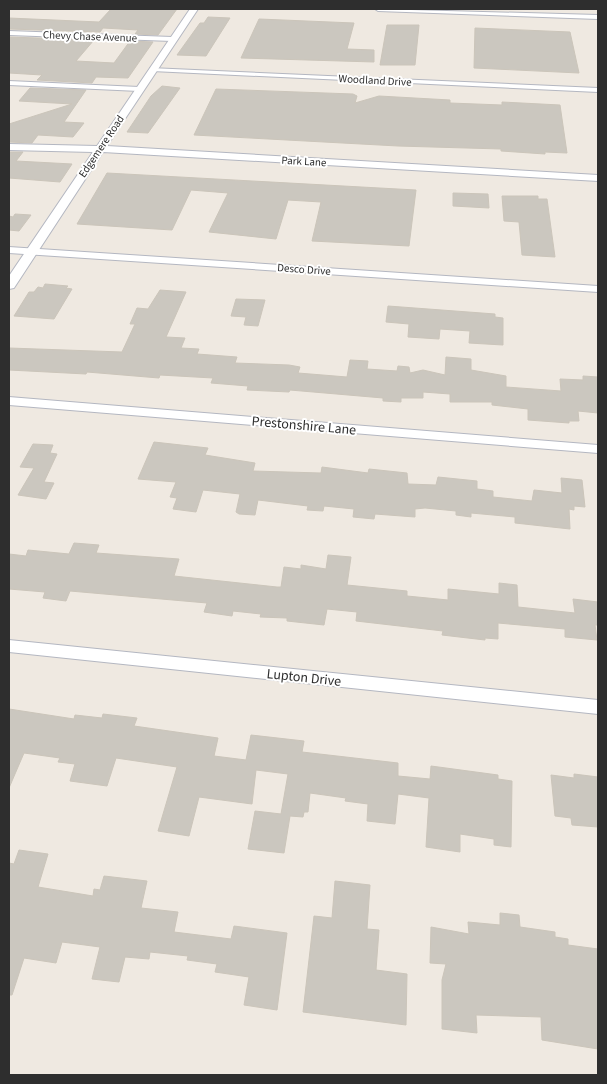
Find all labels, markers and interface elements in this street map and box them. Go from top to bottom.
street label: Chevy Chase Avenue [43,27,138,46]
street label: Woodland Drive [338,71,412,90]
street label: Edgemere Road [75,112,128,180]
street label: Park Lane [281,153,327,170]
street label: Desco Drive [277,260,332,279]
street label: Prestonshire Lane [251,411,357,441]
street label: Lupton Drive [266,664,342,692]

